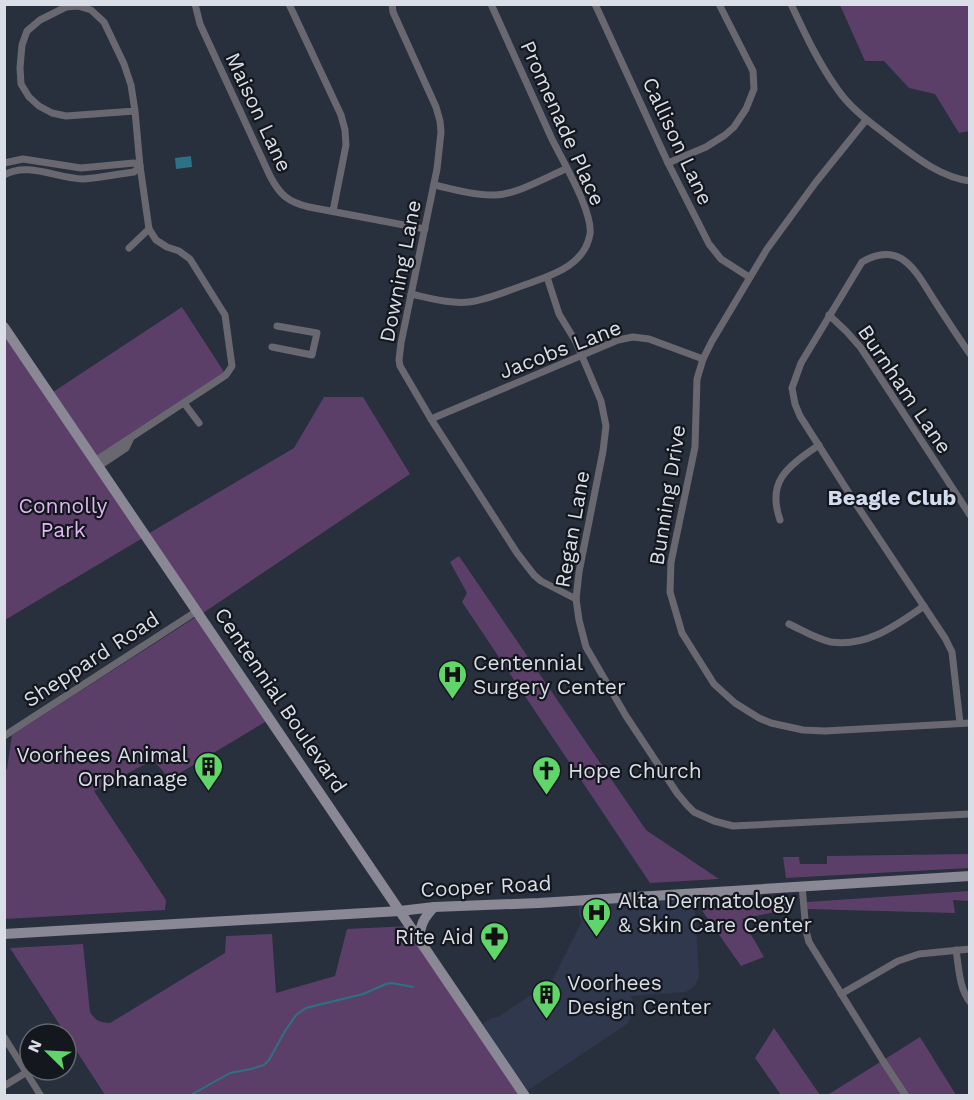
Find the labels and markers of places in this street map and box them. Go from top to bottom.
place label: Centennial Surgery Center [473,650,626,699]
hospital icon: Centennial Surgery Center [436,658,468,700]
place label: Voorhees Animal Orphanage [16,742,189,791]
building icon: Voorhees Animal Orphanage [193,750,225,792]
church icon: Hope Church [531,754,563,796]
place label: Hope Church [568,758,702,783]
place label: Alta Dermatology & Skin Care Center [618,888,812,937]
hospital icon: Alta Dermatology & Skin Care Center [581,896,613,938]
pharmacy icon: Rite Aid [479,920,511,962]
place label: Rite Aid [395,924,474,949]
place label: Voorhees Design Center [567,970,712,1019]
building icon: Voorhees Design Center [530,978,562,1020]

